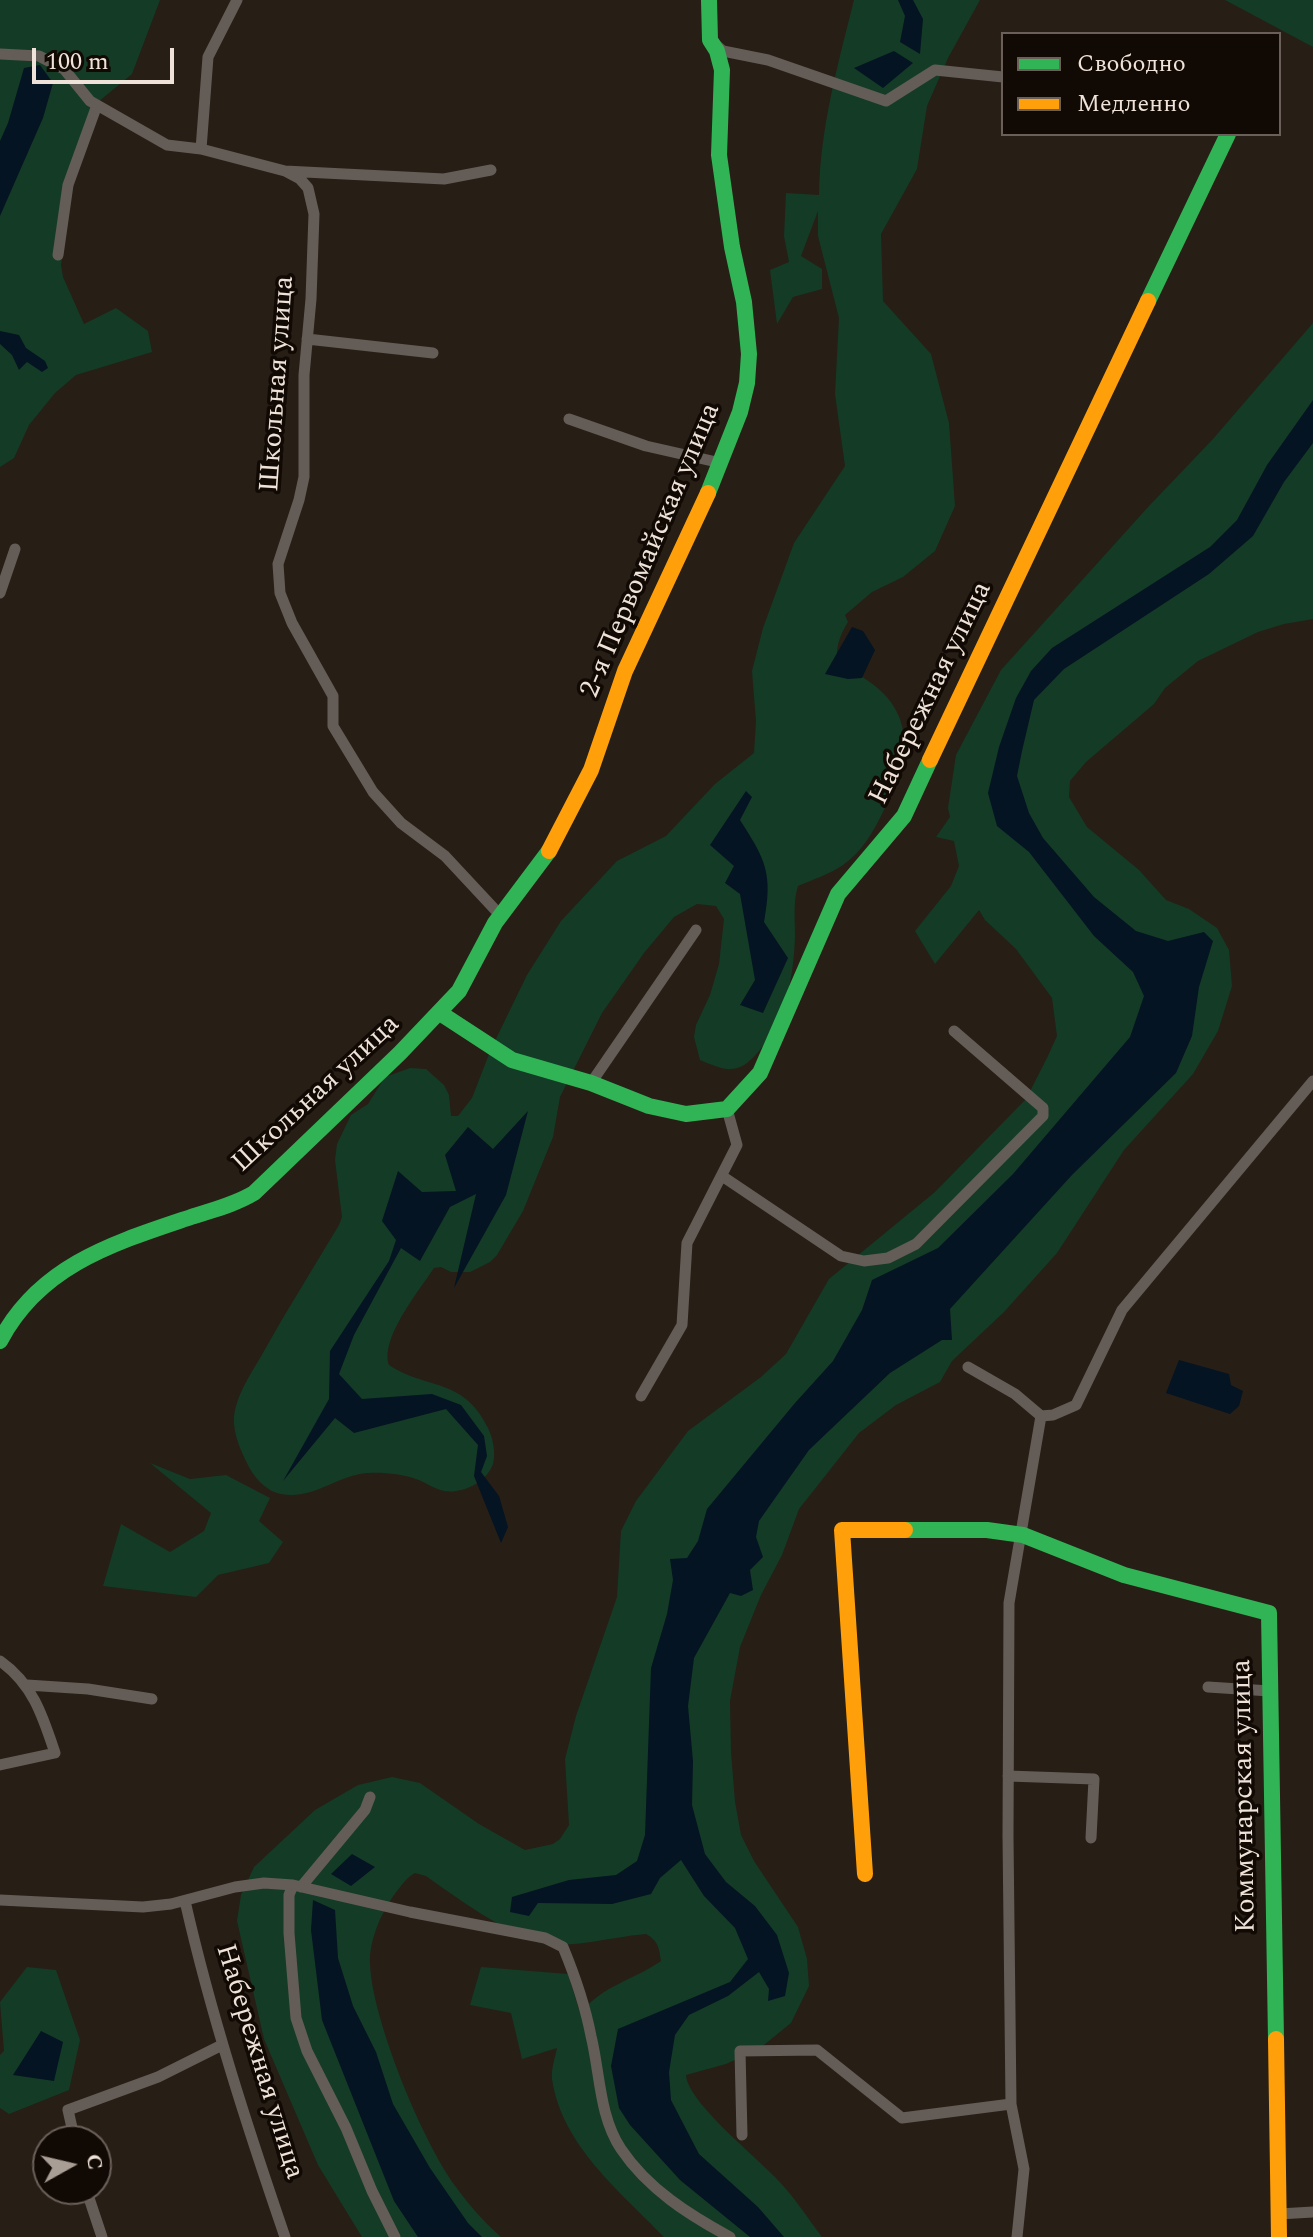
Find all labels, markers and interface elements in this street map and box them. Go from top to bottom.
scale bar [36,32,178,82]
legend [1001,32,1281,136]
text: 100 m [46,44,109,80]
text: Свободно [1077,46,1186,82]
text: Медленно [1077,86,1190,122]
street label: Школьная улица [255,275,303,493]
street label: 2-я Первомайская улица [575,399,729,703]
street label: Набережная улица [863,577,1001,811]
street label: Школьная улица [226,1009,408,1181]
street label: Коммунарская улица [1227,1659,1265,1933]
street label: Набережная улица [206,1940,310,2184]
north arrow [32,2125,112,2205]
text: С [77,2152,112,2172]

